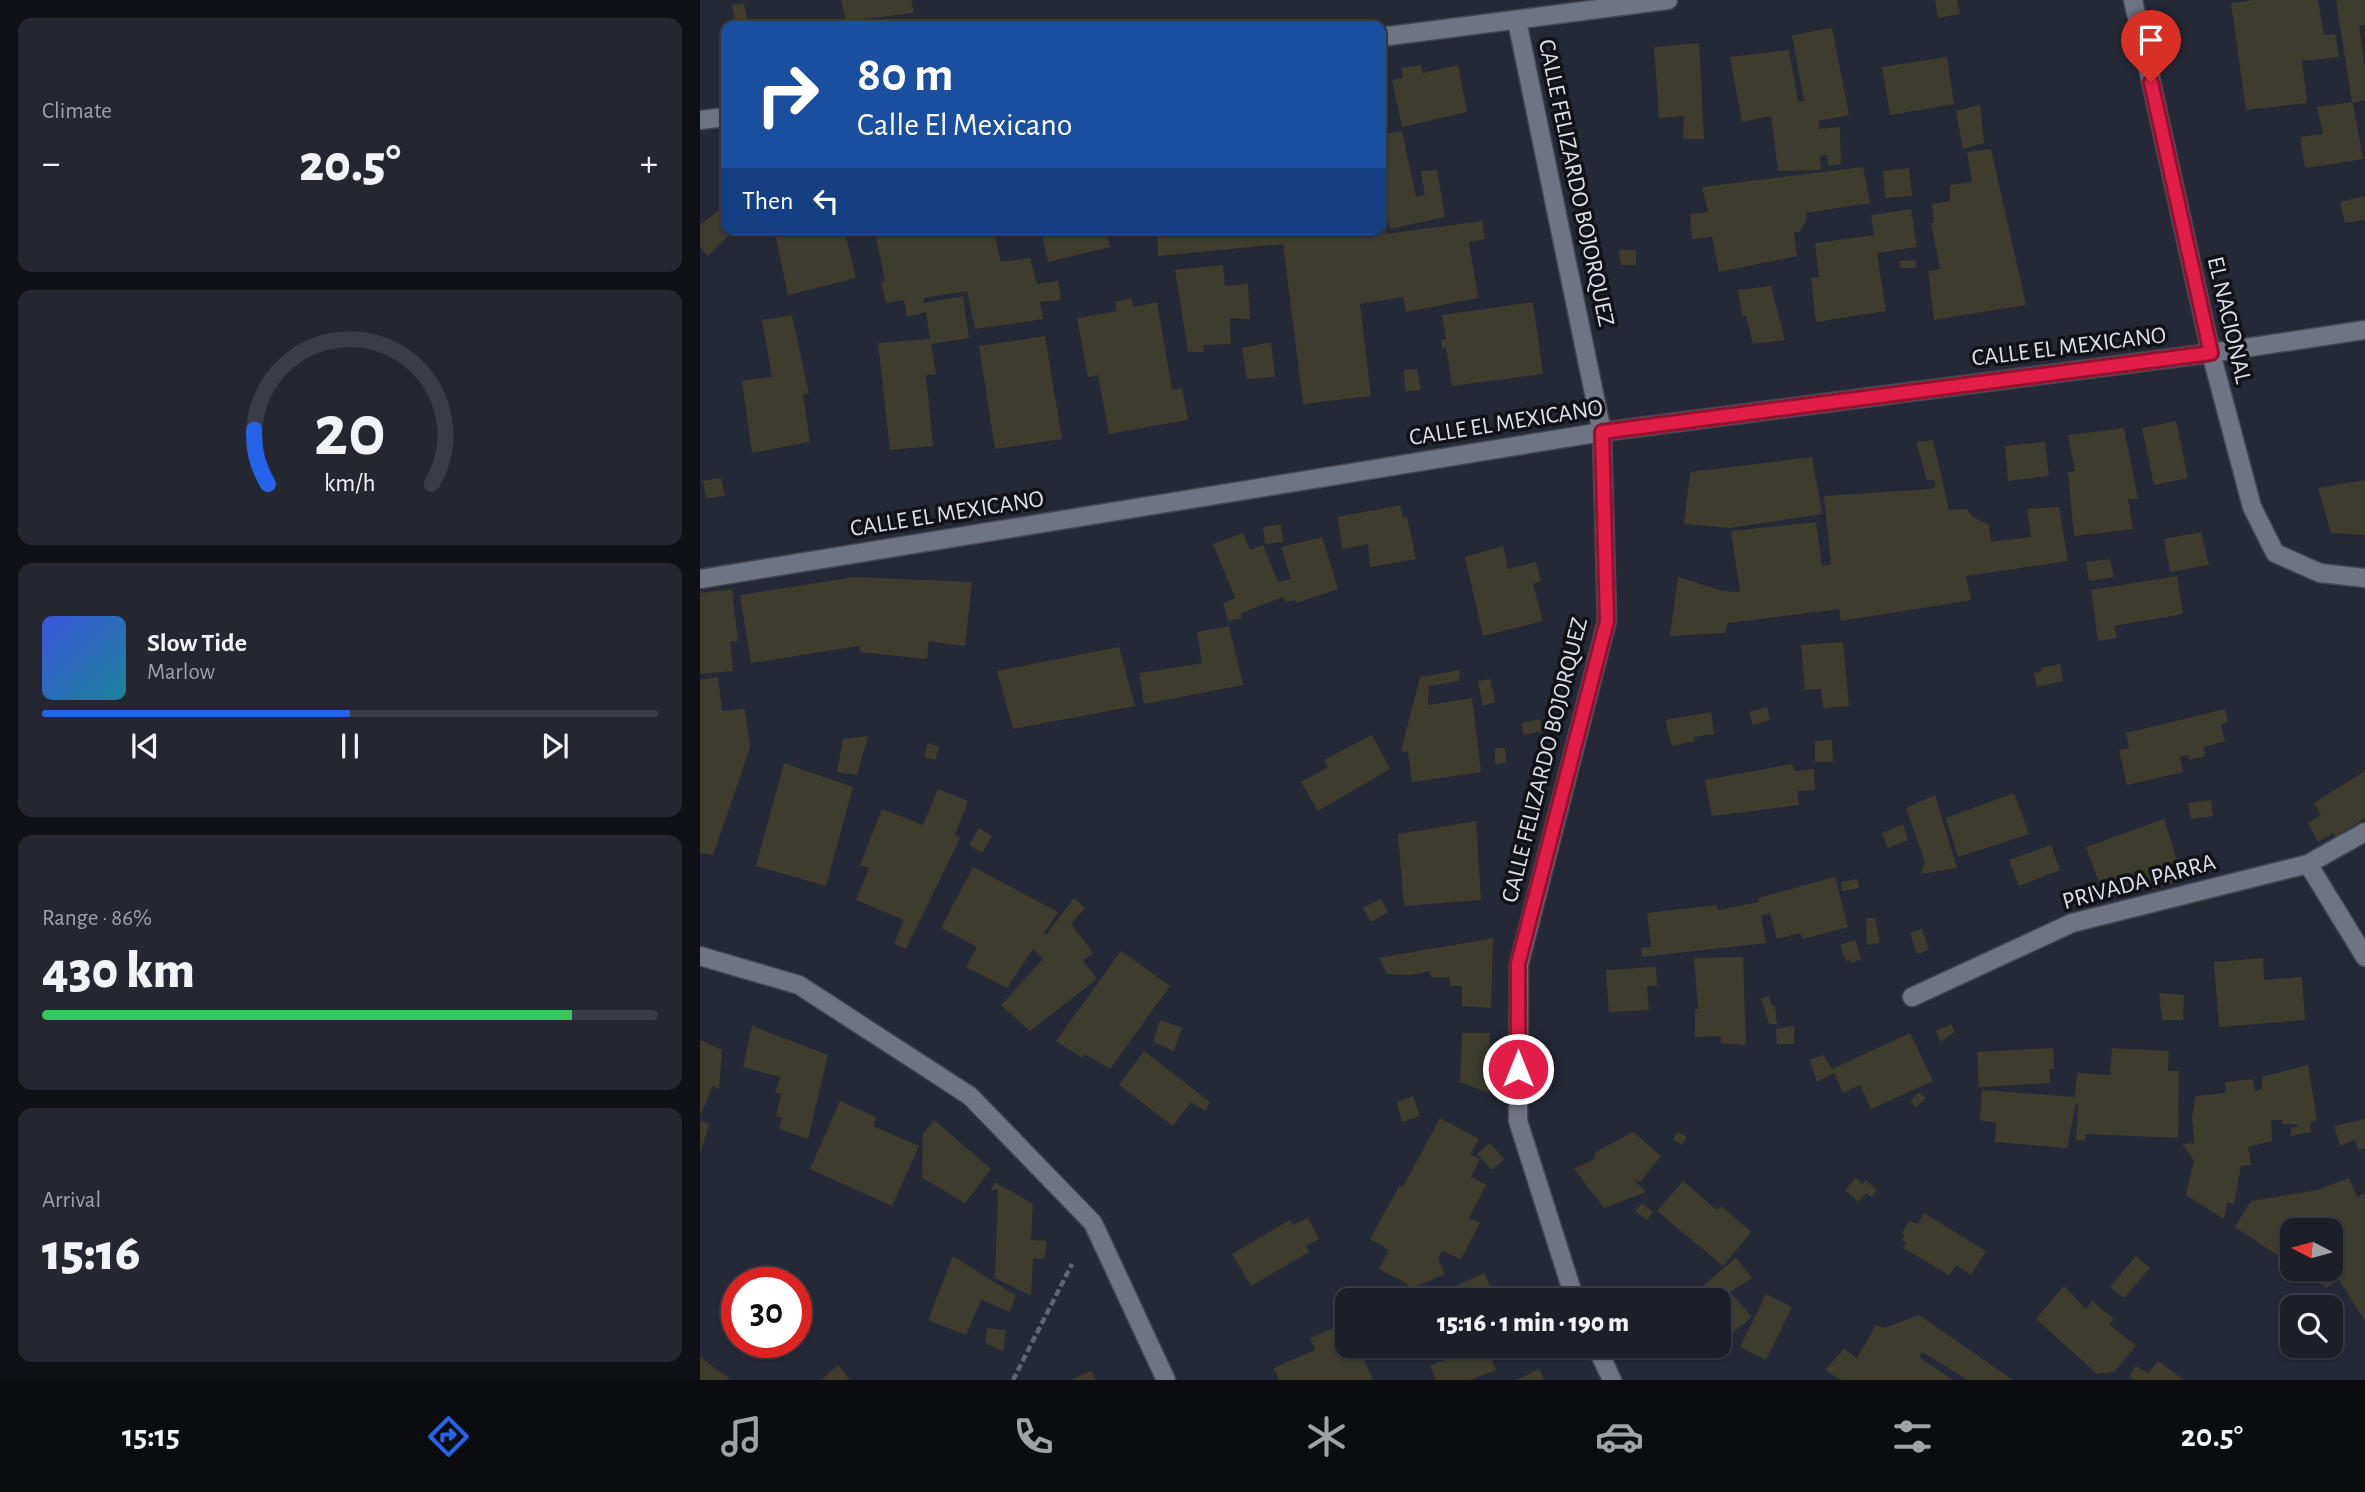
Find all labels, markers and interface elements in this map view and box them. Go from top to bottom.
pin [2121,10,2181,82]
icon: arrive [2132,21,2170,59]
street label: CALLE FELIZARDO BOJORQUEZ [1534,37,1618,329]
icon: right [742,49,833,140]
text: 80 m [857,51,954,100]
text: Climate [42,100,112,123]
text: Calle El Mexicano [857,109,1073,141]
text: 20.5° [299,138,401,190]
text: − [42,145,60,183]
text: + [640,145,658,183]
icon: left [807,182,845,220]
text: Then [742,188,793,214]
street label: EL NACIONAL [2203,254,2255,386]
street label: CALLE EL MEXICANO [1970,323,2168,371]
text: 20 [314,396,386,469]
street label: CALLE EL MEXICANO [1407,396,1605,450]
text: km/h [324,470,376,495]
street label: CALLE EL MEXICANO [848,487,1046,541]
street label: CALLE FELIZARDO BOJORQUEZ [1498,615,1592,905]
text: Slow Tide [147,630,247,656]
text: Marlow [147,661,215,684]
icon: previous [126,727,164,765]
icon: pause [331,727,369,765]
icon: next [536,727,574,765]
street label: PRIVADA PARRA [2060,850,2218,914]
text: Range · 86% [42,907,152,930]
text: 430 km [42,945,195,997]
position arrow [1481,1032,1555,1106]
text: Arrival [42,1189,101,1212]
north arrow [2280,1218,2343,1281]
map controls [2280,1218,2343,1358]
text: 15:16 [42,1227,140,1279]
speed limit sign: 30 [721,1267,812,1358]
button: search [2280,1295,2343,1358]
text: 15:16 · 1 min · 190 m [1437,1310,1629,1336]
icon: directions [424,1412,473,1461]
icon: music [717,1412,766,1461]
icon: phone [1009,1412,1058,1461]
icon: climate [1302,1412,1351,1461]
icon: car [1595,1412,1644,1461]
icon: filters [1888,1412,1937,1461]
text: 15:15 [122,1420,180,1452]
text: 20.5° [2181,1420,2243,1452]

